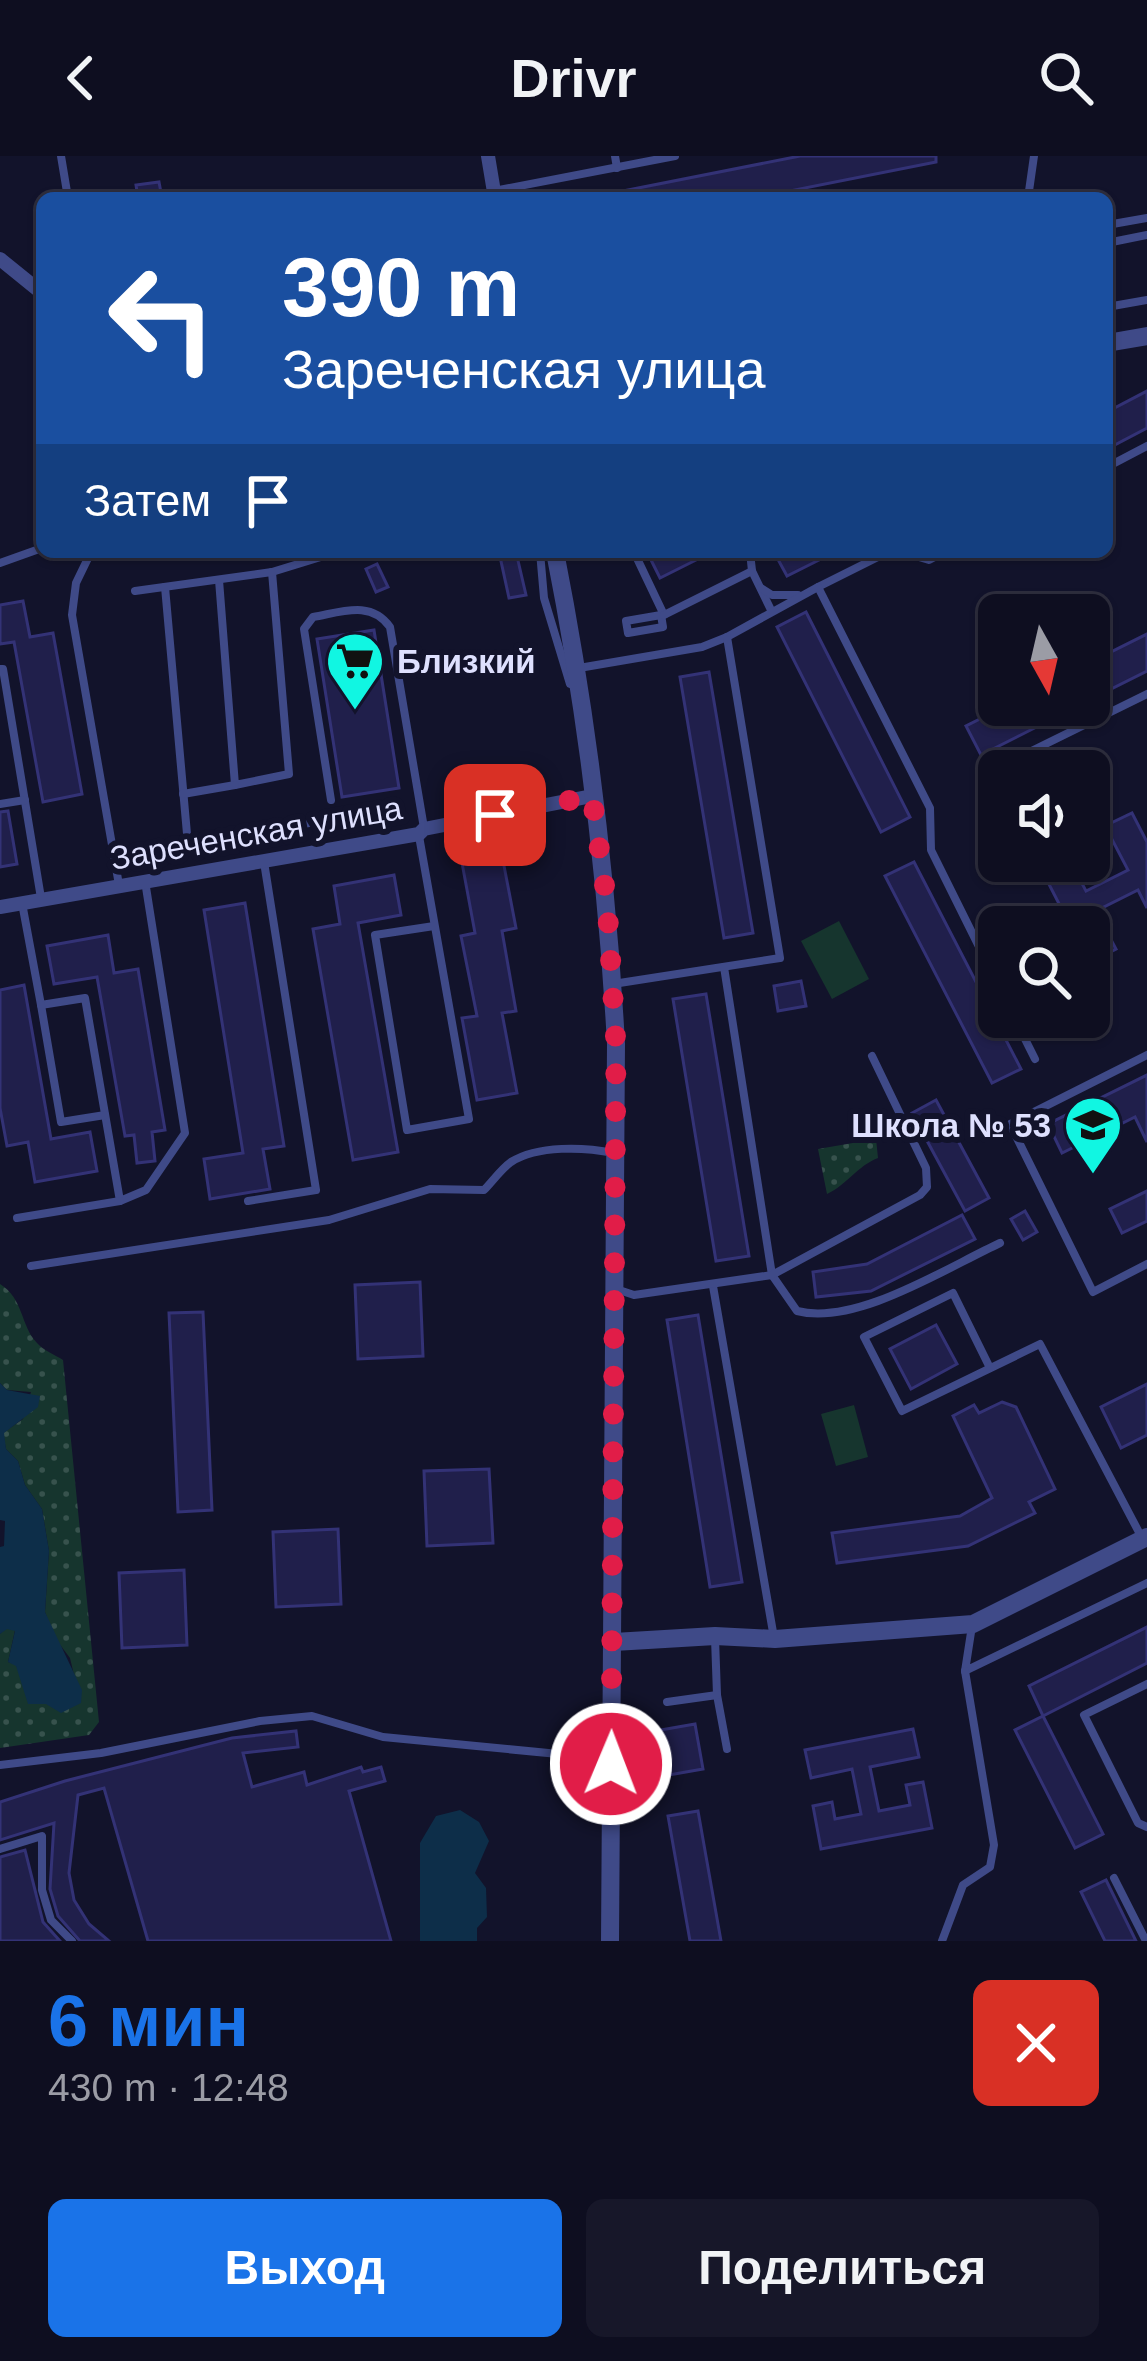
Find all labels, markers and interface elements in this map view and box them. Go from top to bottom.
icon: back [48,45,114,111]
icon: search [1033,45,1099,111]
text: Drivr [510,48,637,108]
icon: left [84,240,240,396]
text: 390 m [282,240,520,334]
text: Зареченская улица [282,339,765,399]
icon: arrive [235,468,301,534]
text: Затем [84,475,211,526]
north arrow [978,594,1110,726]
map controls [978,594,1110,1038]
supermarket icon: Близкий [324,630,386,712]
place label: Близкий [397,643,535,680]
button: sound [978,750,1110,882]
pin [444,764,546,866]
icon: arrive [462,782,528,848]
street label: Зареченская улица [107,789,405,877]
button: search [978,906,1110,1038]
school or university icon: Школа № 53 [1062,1094,1124,1176]
place label: Школа № 53 [851,1107,1051,1144]
position arrow [548,1701,674,1827]
button: close [973,1980,1099,2106]
text: 6 мин [48,1981,249,2061]
text: 430 m · 12:48 [48,2066,289,2109]
button: Выход [48,2199,562,2337]
button: Поделиться [586,2199,1099,2337]

